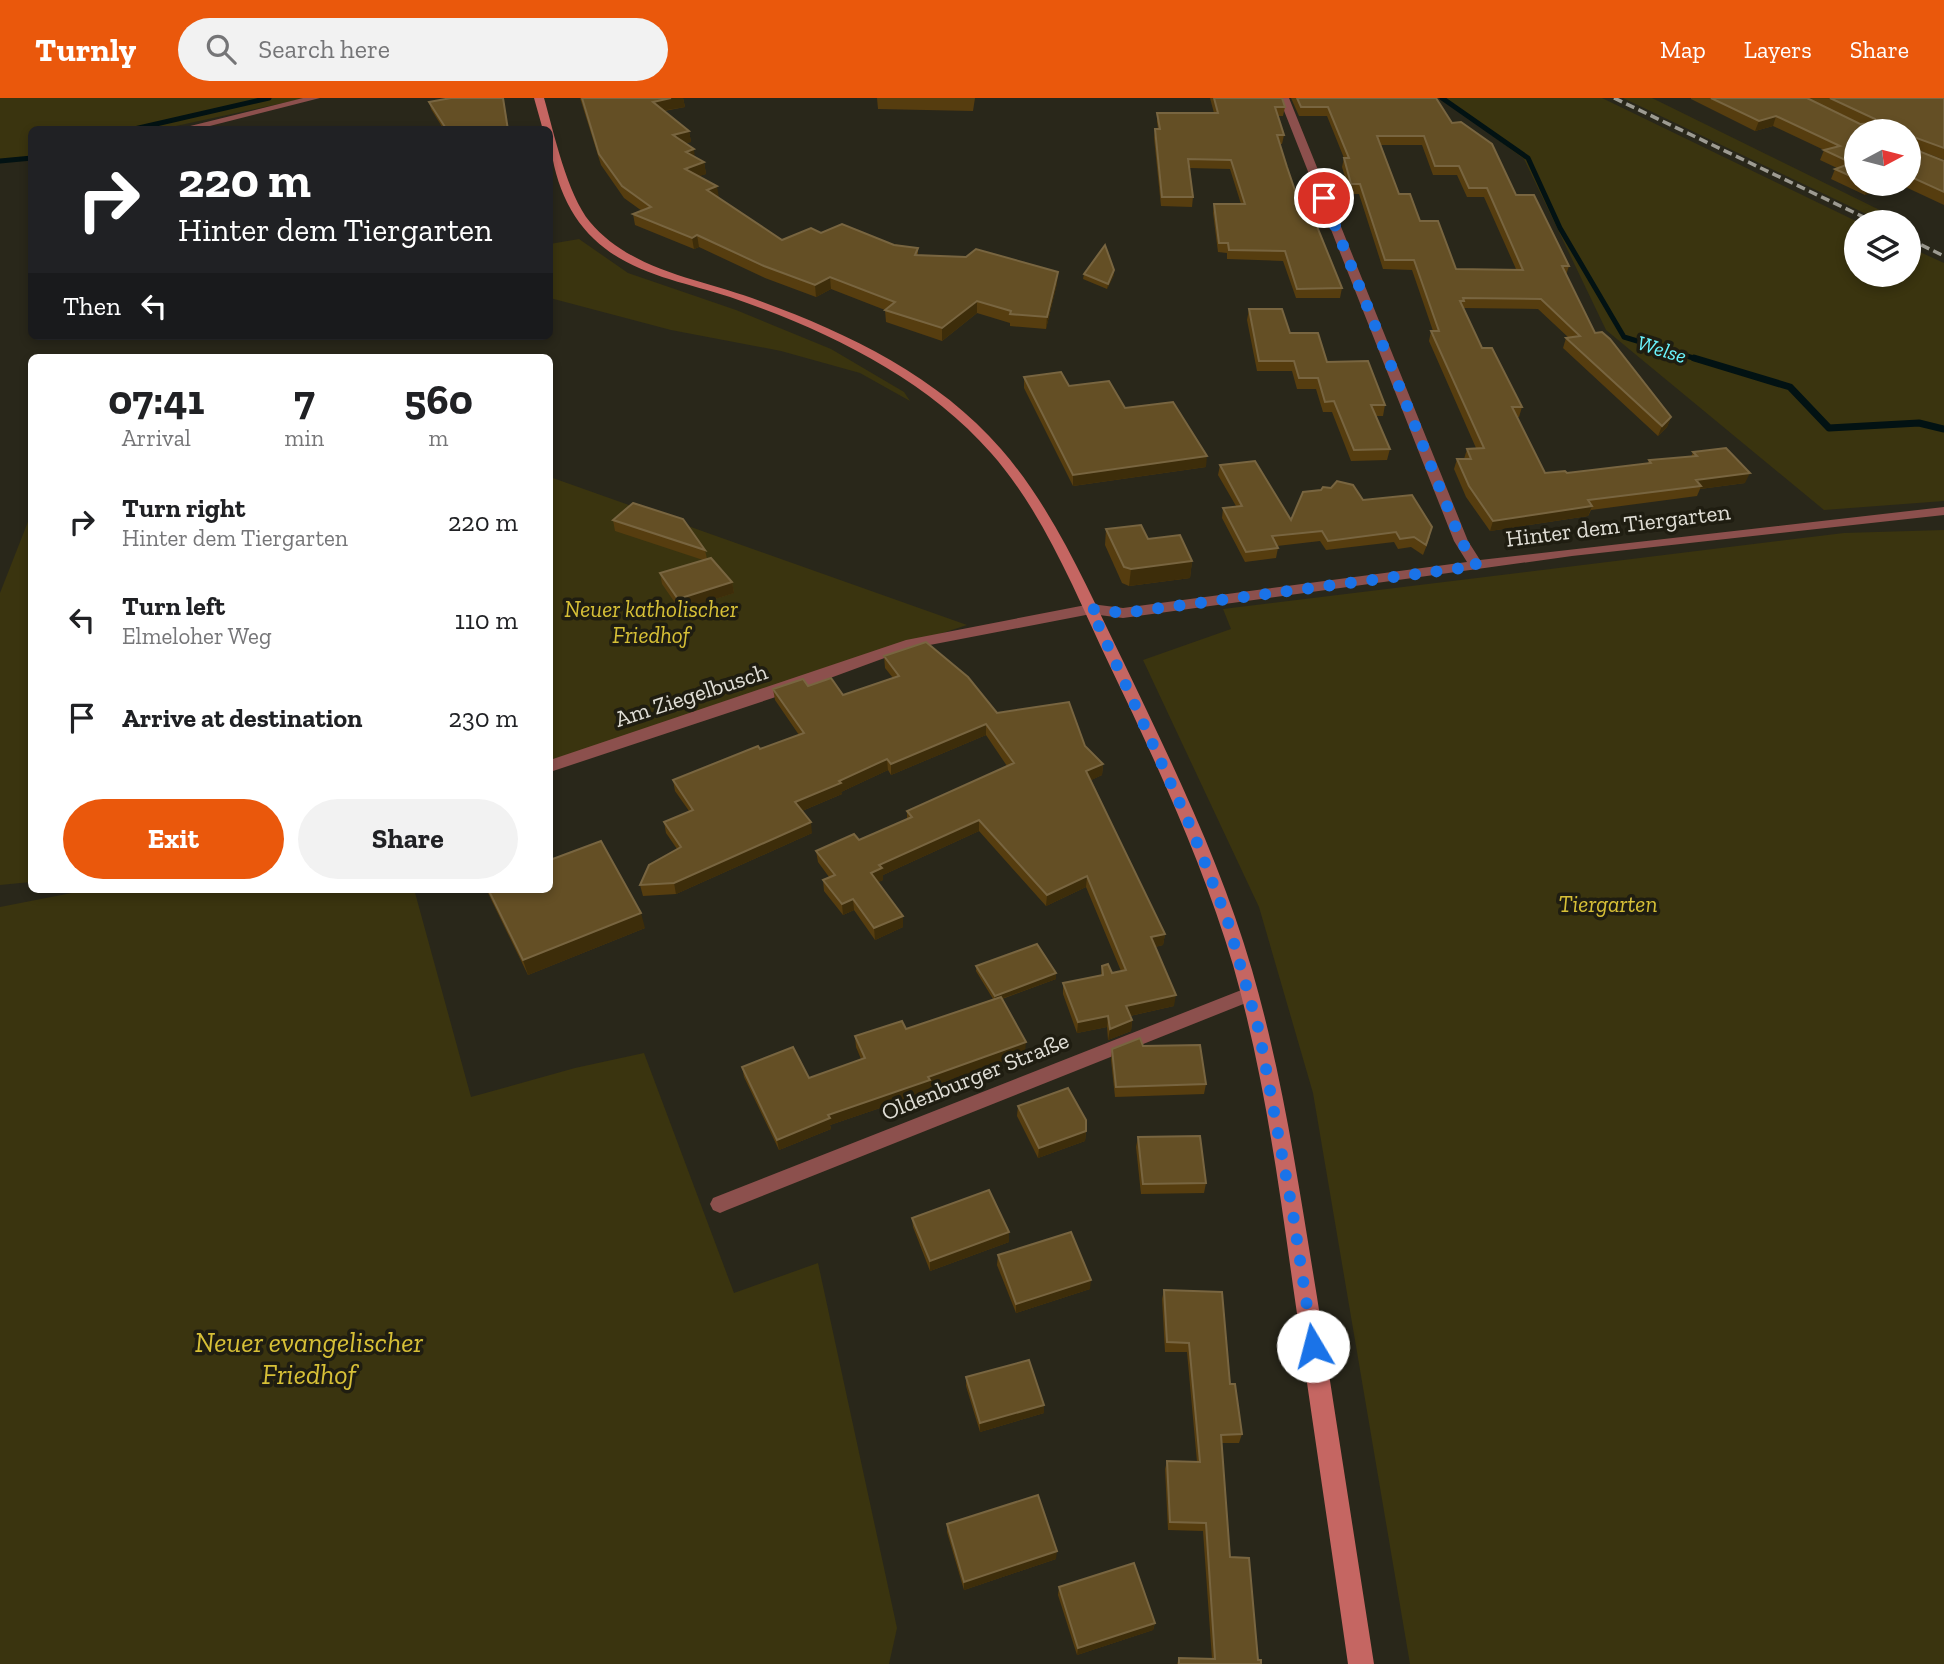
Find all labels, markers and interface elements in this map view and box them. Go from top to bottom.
search box [178,18,668,81]
text: Turnly [35,30,136,69]
icon: search [202,30,240,68]
text: Search here [258,33,390,65]
text: Map [1660,35,1706,64]
text: Layers [1744,35,1812,64]
text: Share [1850,35,1909,64]
north arrow [1844,119,1922,196]
map controls [1844,119,1921,287]
text: 220 m [178,151,311,210]
icon: right [63,154,154,245]
pin [1294,168,1354,228]
icon: arrive [1305,179,1343,217]
button: layers [1844,210,1921,287]
text: Hinter dem Tiergarten [178,211,492,249]
icon: left [135,287,173,325]
text: Then [63,290,121,322]
water label: Welse [1634,330,1690,368]
text: 07:41 [108,374,204,425]
text: 7 [294,374,315,425]
text: 560 [404,374,473,425]
text: Arrival [122,424,191,452]
text: min [285,424,324,452]
text: m [429,424,448,452]
text: Turn right [122,492,245,524]
street label: Hinter dem Tiergarten [1504,497,1732,553]
icon: right [63,503,101,541]
text: 220 m [448,506,518,538]
text: Hinter dem Tiergarten [122,524,348,552]
text: Turn left [122,590,225,622]
park label: Neuer katholischer Friedhof [564,595,738,649]
icon: left [63,601,101,639]
text: 110 m [455,604,518,636]
text: Elmeloher Weg [122,622,272,650]
street label: Am Ziegelbusch [611,657,771,733]
icon: arrive [63,699,101,737]
text: Arrive at destination [122,702,362,734]
text: 230 m [449,702,518,734]
button: Exit [63,799,284,879]
button: Share [298,799,518,879]
park label: Tiergarten [1559,890,1657,918]
street label: Oldenburger Straße [877,1026,1073,1126]
position arrow [1276,1309,1350,1383]
park label: Neuer evangelischer Friedhof [195,1326,424,1391]

